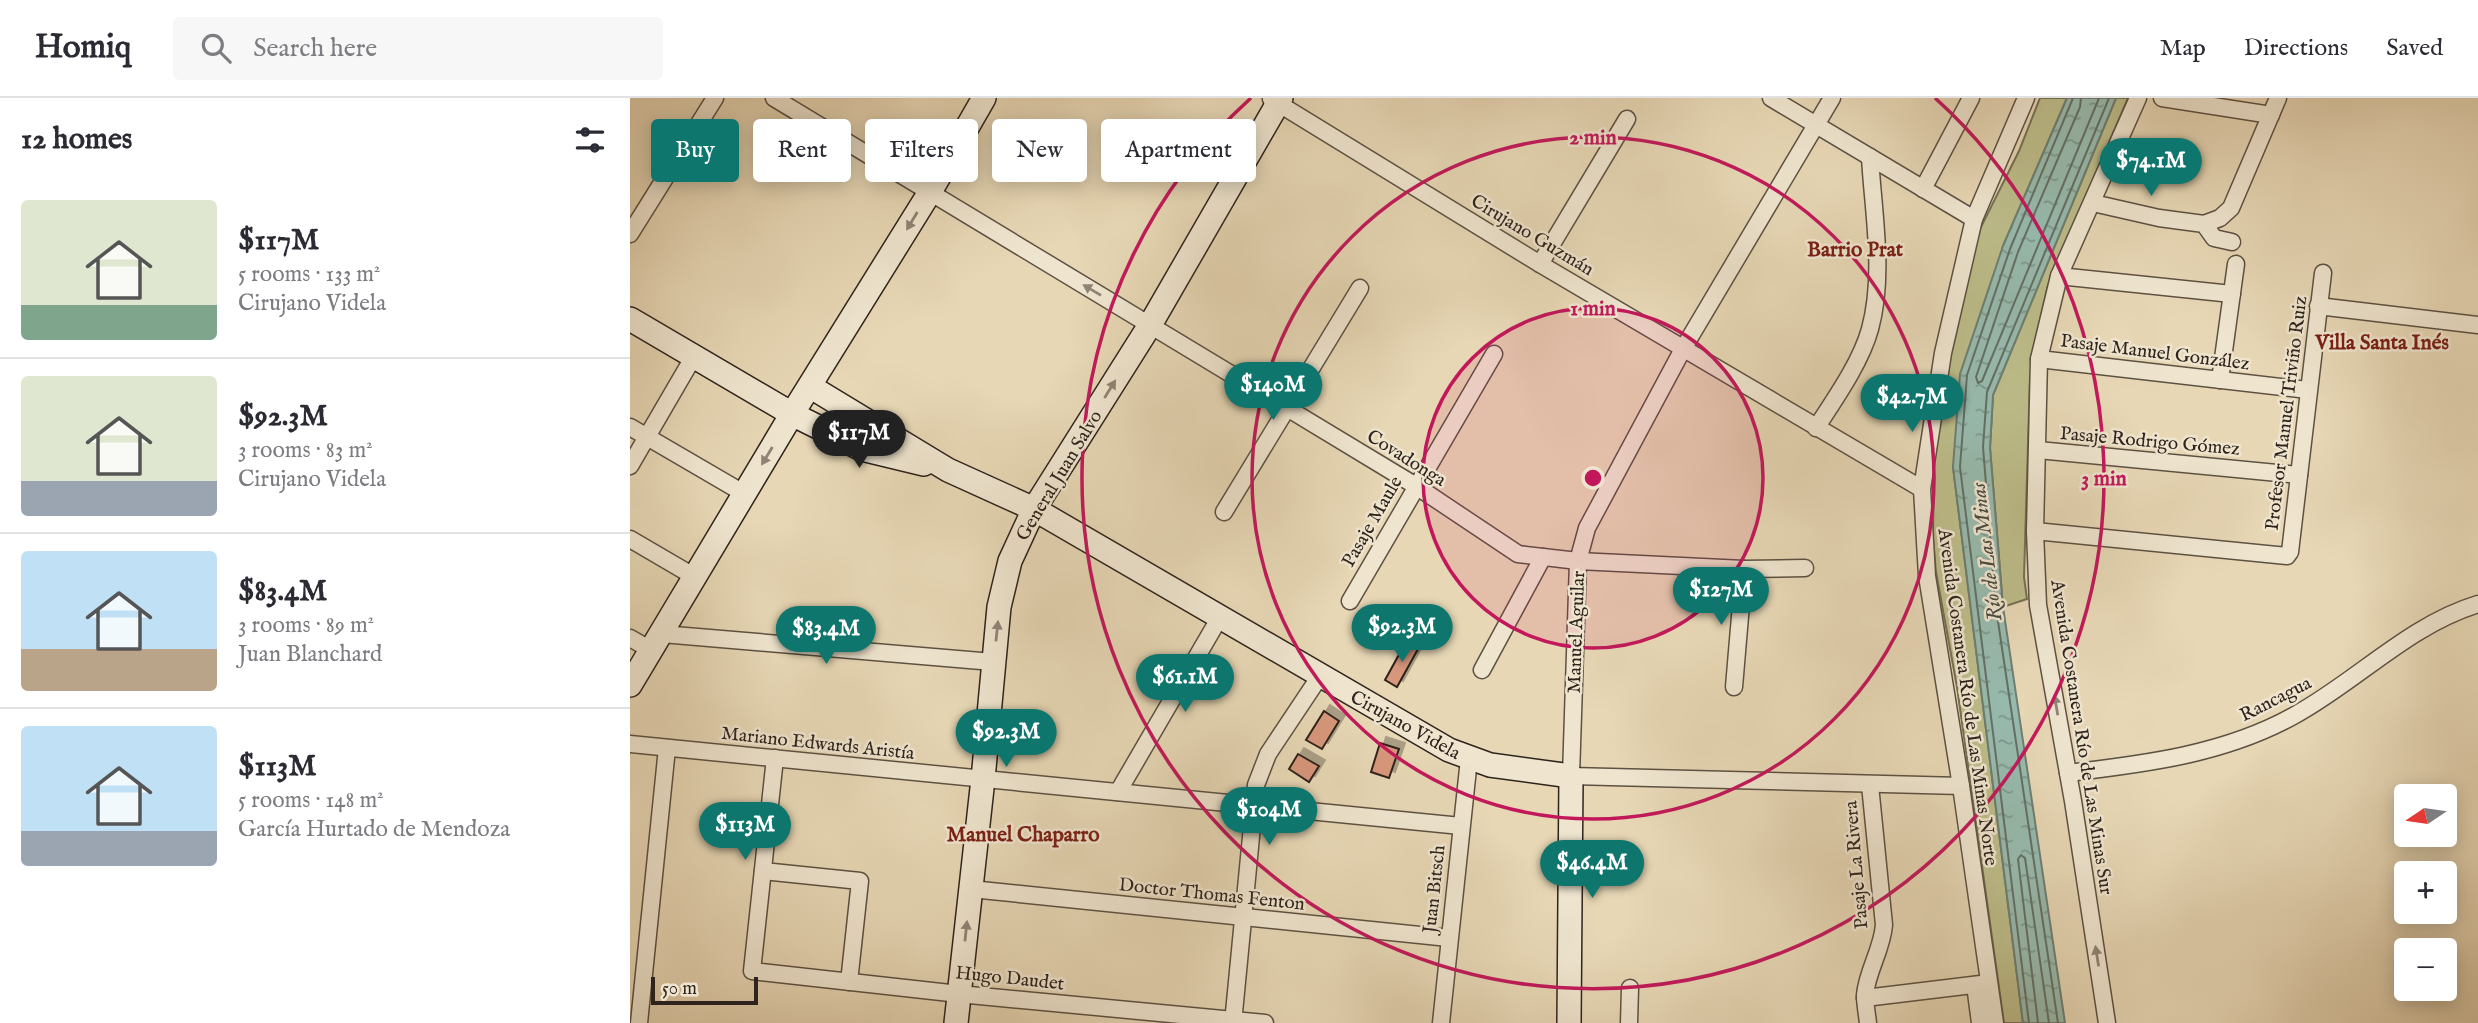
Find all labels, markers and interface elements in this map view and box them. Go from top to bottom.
search box [173,17,663,80]
text: Homiq [35,27,131,69]
icon: search [197,29,235,67]
text: Search here [253,32,377,65]
text: Map [2160,33,2206,64]
text: Directions [2244,33,2348,64]
text: Saved [2386,33,2443,64]
chip: Buy [651,119,739,182]
chip: Rent [753,119,851,182]
chip: Filters [865,119,978,182]
chip: New [992,119,1087,182]
chip: Apartment [1101,119,1256,182]
text: 12 homes [21,121,132,159]
icon: filters [571,121,609,159]
text: 2 min [1569,125,1617,152]
pin: $74.1M [2094,139,2208,198]
text: $74.1M [2116,146,2186,175]
street label: Cirujano Guzmán [1466,190,1598,282]
one-way arrow [906,211,919,230]
text: $117M [238,222,319,260]
icon: home [77,228,161,312]
district label: Barrio Prat [1807,237,1904,264]
text: 5 rooms · 133 m² [238,260,381,289]
one-way arrow [1082,284,1101,296]
text: Cirujano Videla [238,289,386,318]
street label: Profesor Manuel Triviño Ruiz [2261,294,2313,532]
text: 1 min [1570,296,1616,323]
street label: Pasaje Manuel González [2059,329,2251,377]
district label: Villa Santa Inés [2314,330,2449,357]
pin: $140M [1224,362,1322,422]
text: $140M [1240,370,1306,399]
pin: $42.7M [1855,374,1969,434]
one-way arrow [1104,379,1117,399]
text: $42.7M [1877,382,1947,411]
text: $92.3M [238,398,328,436]
icon: home [77,404,161,488]
street label: General Juan Salvo [1011,406,1108,546]
pin: $117M [810,410,908,470]
text: $117M [828,418,890,447]
street label: Pasaje Rodrigo Gómez [2059,422,2241,462]
street label: Covadonga [1362,425,1451,493]
text: 3 rooms · 83 m² [238,436,373,465]
one-way arrow [761,446,774,465]
text: Cirujano Videla [238,465,386,494]
centre of rings [1581,466,1605,490]
text: 3 min [2081,466,2127,493]
street label: Pasaje Maule [1337,472,1409,572]
water label: Río de Las Minas [1965,480,2009,622]
street label: Avenida Costanera Río de Las Minas Norte [1931,526,2003,868]
pin: $127M [1672,568,1770,627]
street label: Manuel Aguilar [1563,570,1591,694]
text: $83.4M [238,573,327,611]
text: $127M [1689,575,1753,604]
street label: Avenida Costanera Río de Las Minas Sur [2044,577,2118,896]
icon: home [77,579,161,663]
pin: $92.3M [1345,604,1459,664]
pin: $83.4M [769,606,883,666]
text: 3 rooms · 89 m² [238,611,374,640]
text: $92.3M [1368,612,1436,641]
text: $83.4M [792,614,860,643]
one-way arrow [991,620,1002,642]
text: Juan Blanchard [238,640,382,669]
pin: $61.1M [1128,654,1242,714]
text: $61.1M [1152,662,1218,691]
street label: Rancagua [2236,671,2317,728]
street label: Cirujano Videla [1346,686,1465,766]
one-way arrow [2050,694,2061,716]
pin: $92.3M [949,710,1063,769]
text: $92.3M [972,717,1040,746]
street label: Mariano Edwards Aristía [720,722,916,766]
text: $113M [238,748,316,786]
icon: home [77,754,161,838]
north arrow [2394,784,2457,847]
map controls [2394,784,2457,1001]
text: 5 rooms · 148 m² [238,786,384,815]
pin: $104M [1220,788,1318,847]
text: $104M [1236,795,1302,824]
street label: Pasaje La Rivera [1839,799,1875,930]
pin: $113M [696,802,794,862]
text: $113M [715,810,775,839]
text: García Hurtado de Mendoza [238,815,510,844]
district label: Manuel Chaparro [946,822,1100,849]
pin: $46.4M [1535,840,1649,900]
street label: Juan Bitsch [1418,844,1452,937]
text: $46.4M [1556,848,1628,877]
button: + [2394,861,2457,924]
street label: Doctor Thomas Fenton [1118,873,1306,917]
one-way arrow [961,920,972,942]
button: − [2394,938,2457,1001]
one-way arrow [2091,944,2102,966]
street label: Hugo Daudet [954,961,1066,997]
scale bar [651,974,758,1006]
text: 50 m [662,977,697,1001]

